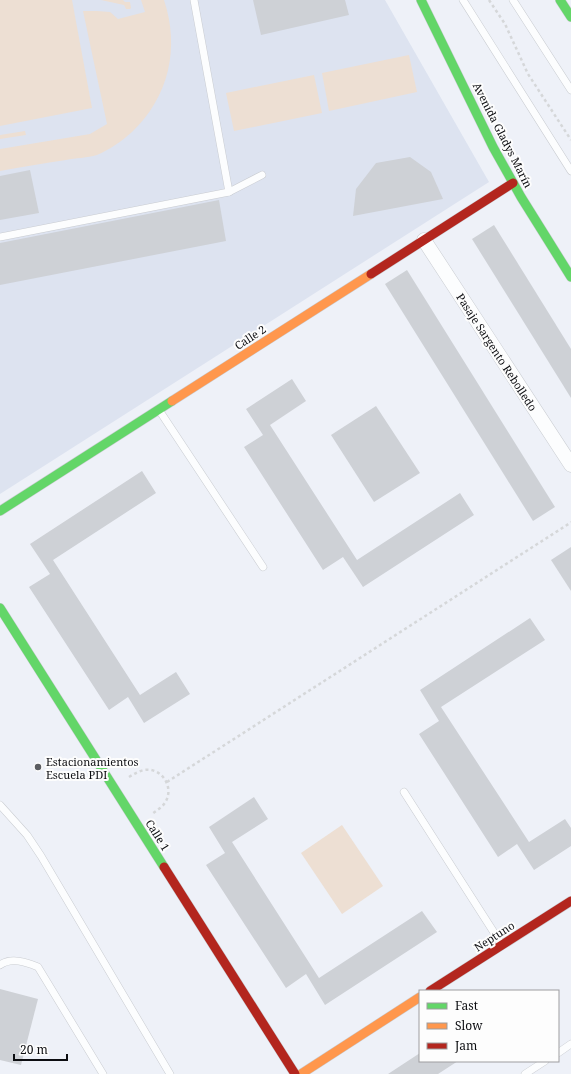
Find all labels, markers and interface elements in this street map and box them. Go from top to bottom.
street label: Avenida Gladys Marín [470,80,536,190]
street label: Pasaje Sargento Rebolledo [453,290,541,414]
street label: Calle 2 [231,321,269,353]
place label: Estacionamientos Escuela PDI [46,754,139,782]
marker: Estacionamientos Escuela PDI [33,762,43,772]
street label: Calle 1 [142,816,174,854]
street label: Neptuno [471,917,517,955]
legend [419,990,559,1062]
text: Fast [455,997,478,1014]
text: Slow [455,1017,483,1034]
scale bar [14,1036,67,1062]
text: Jam [454,1037,477,1054]
text: 20 m [20,1041,48,1058]

